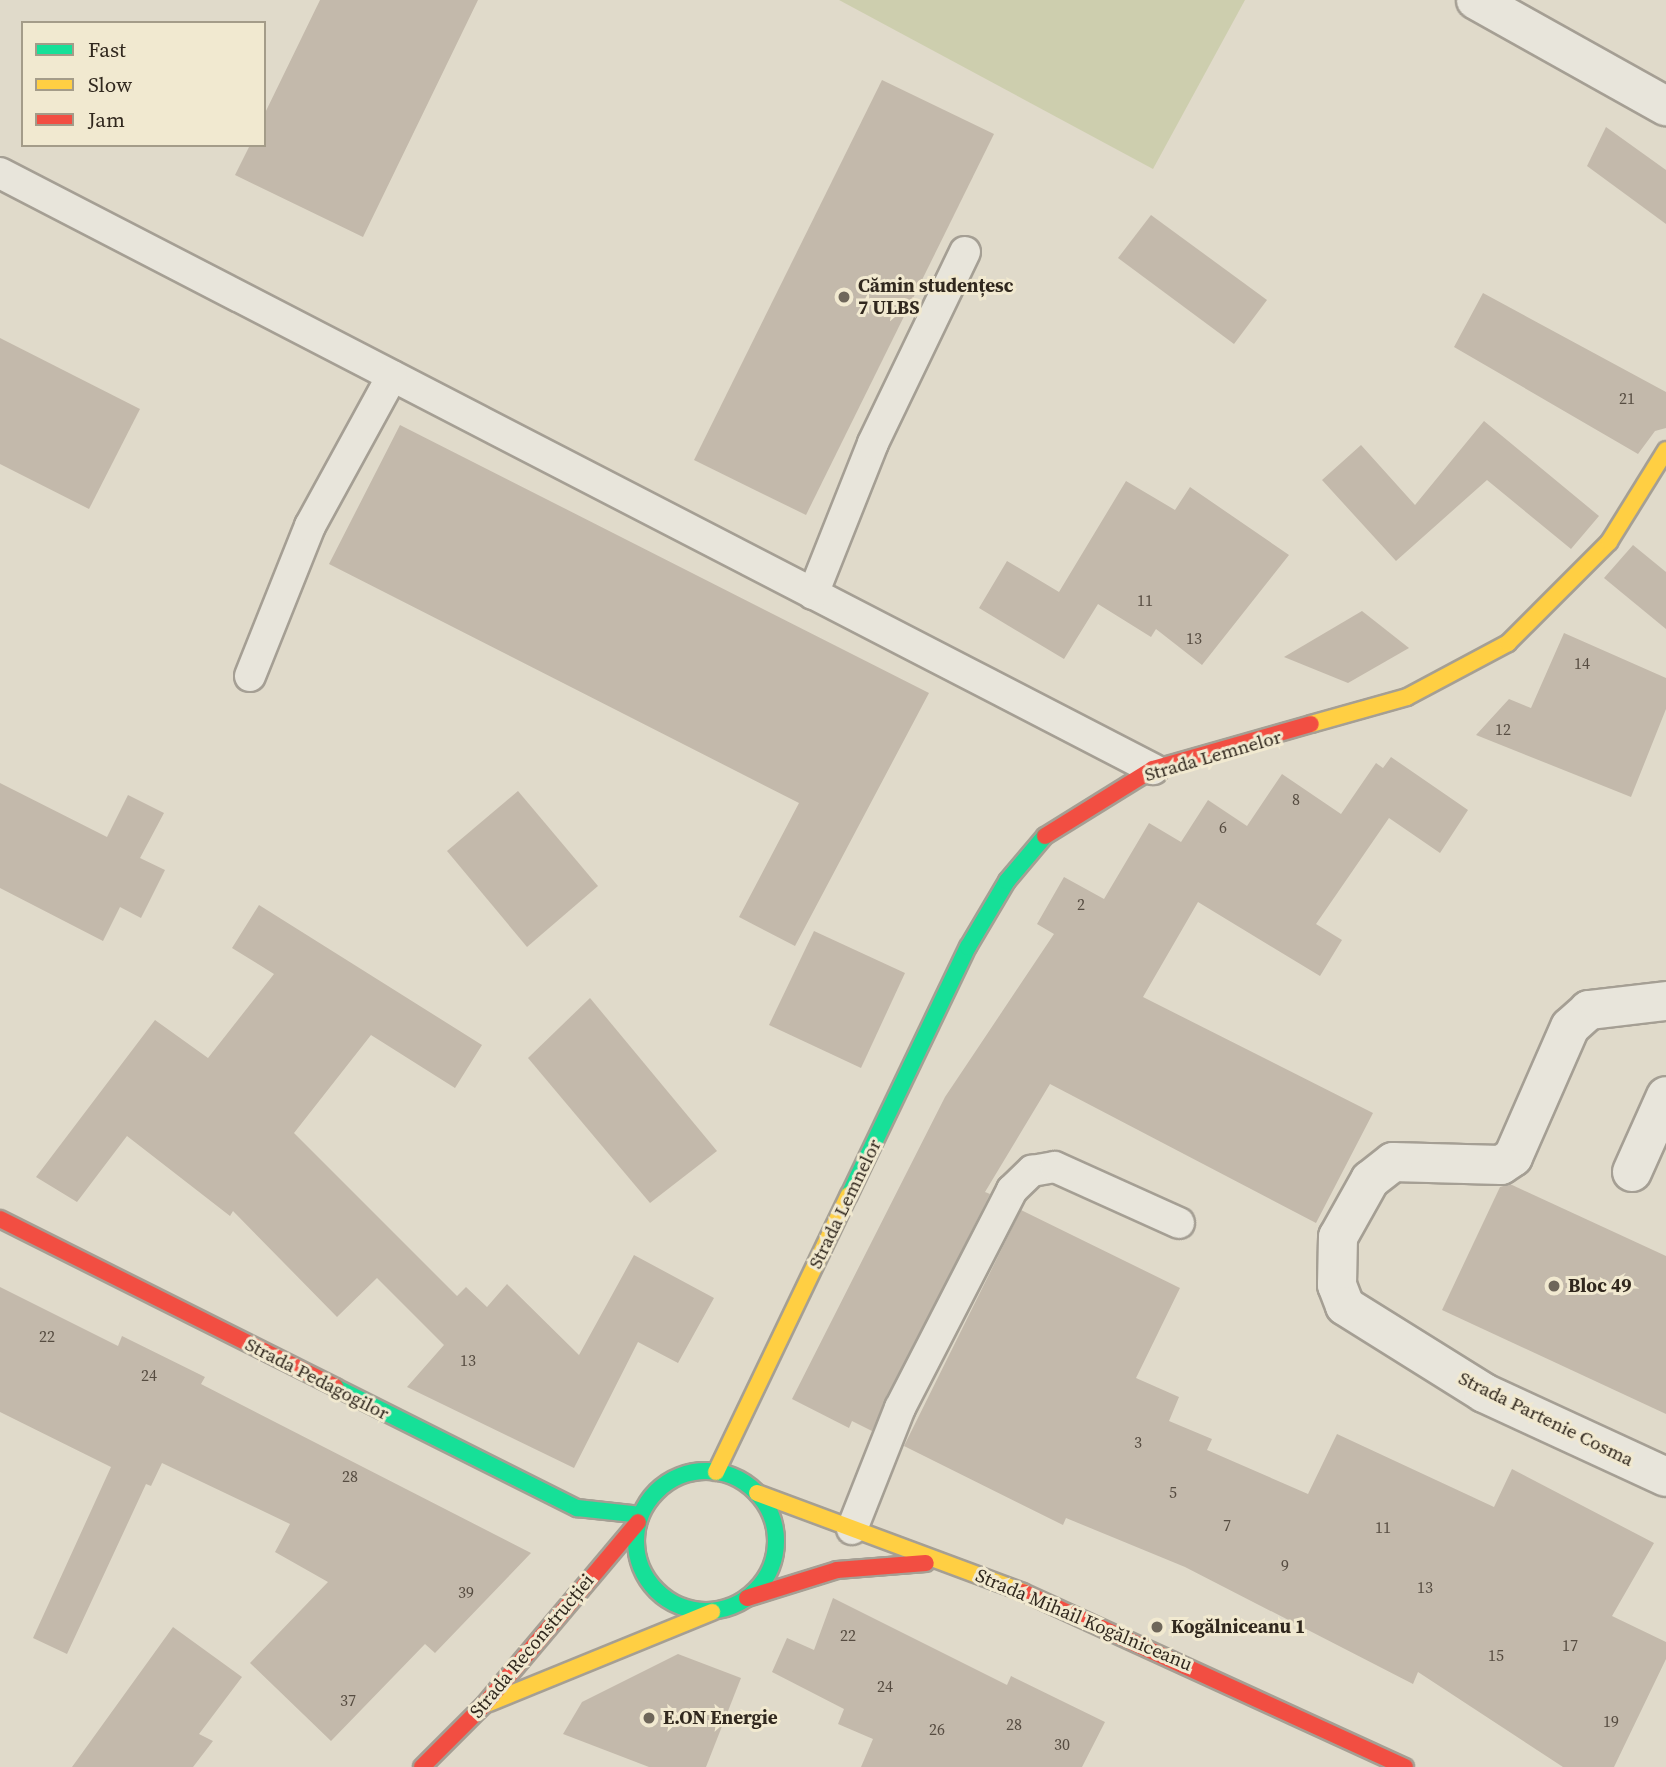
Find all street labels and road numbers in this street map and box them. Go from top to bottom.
street label: Strada Lemnelor [1142,726,1284,786]
street label: Strada Lemnelor [804,1136,886,1272]
street label: Strada Pedagogilor [241,1333,393,1425]
street label: Strada Partenie Cosma [1455,1367,1637,1471]
street label: Strada Mihail Kogălniceanu [972,1564,1196,1676]
street label: Strada Reconstrucției [465,1569,599,1723]

